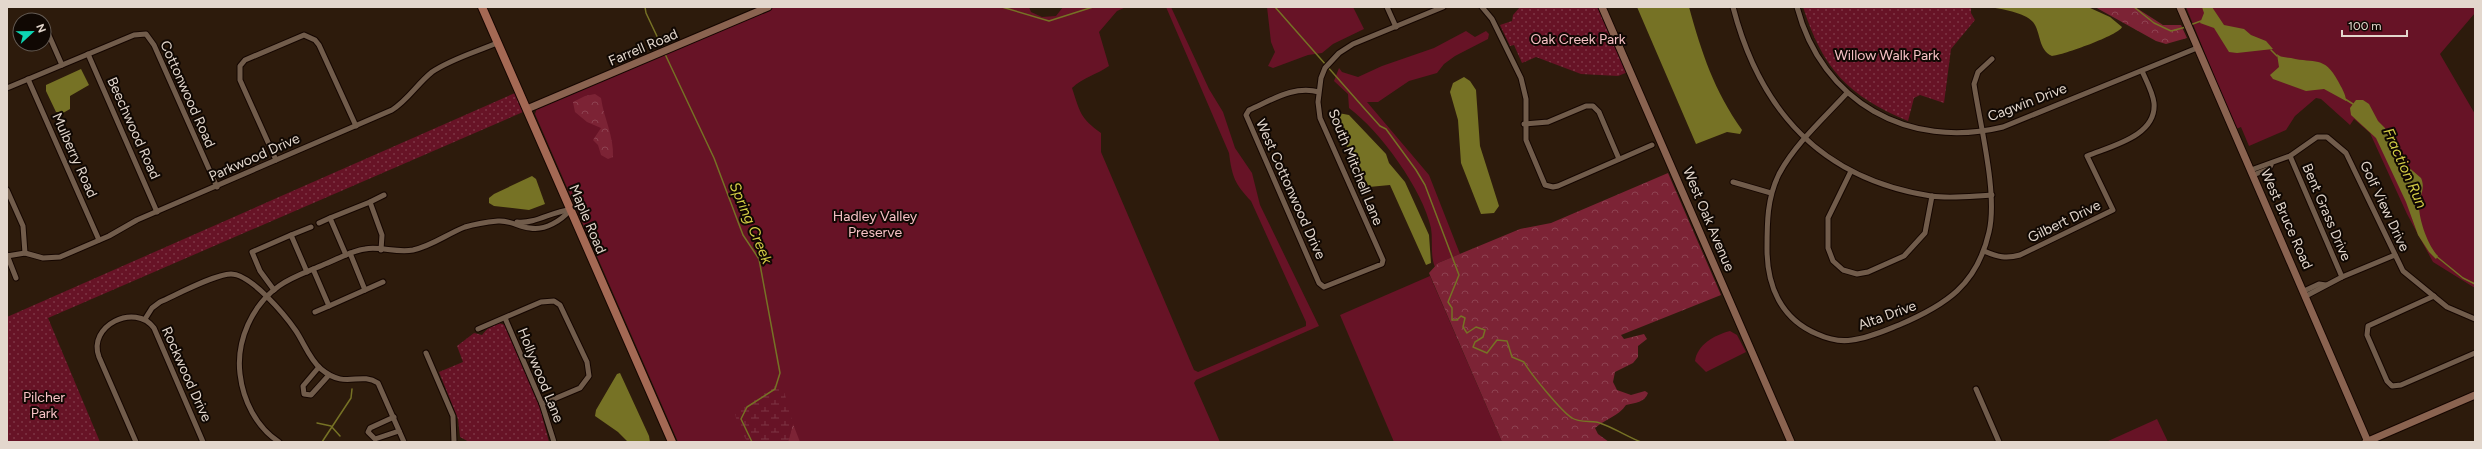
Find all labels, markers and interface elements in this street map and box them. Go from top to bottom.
north arrow [12,12,52,52]
scale bar [2342,12,2407,38]
text: 100 m [2348,19,2382,33]
text: N [33,22,48,35]
street label: Farrell Road [606,25,680,70]
park label: Oak Creek Park [1530,31,1626,48]
street label: Cottonwood Road [156,38,219,150]
park label: Willow Walk Park [1834,47,1940,64]
street label: Beechwood Road [103,74,164,182]
street label: Cagwin Drive [1985,79,2069,125]
street label: South Mitchell Lane [1324,107,1387,228]
street label: Mulberry Road [48,110,101,200]
street label: West Cottonwood Drive [1252,117,1329,262]
water label: Fraction Run [2379,125,2431,211]
street label: Parkwood Drive [206,130,303,185]
street label: Golf View Drive [2356,158,2413,254]
street label: Bent Grass Drive [2298,161,2355,264]
street label: West Oak Avenue [1679,165,1738,274]
street label: West Bruce Road [2257,167,2316,272]
water label: Spring Creek [726,179,777,267]
street label: Maple Road [565,182,610,256]
street label: Gilbert Drive [2025,196,2104,246]
park label: Hadley Valley Preserve [833,208,918,241]
street label: Alta Drive [1856,297,1919,334]
street label: Rockwood Drive [158,324,215,425]
street label: Hollywood Lane [514,325,567,425]
park label: Pilcher Park [23,389,65,422]

